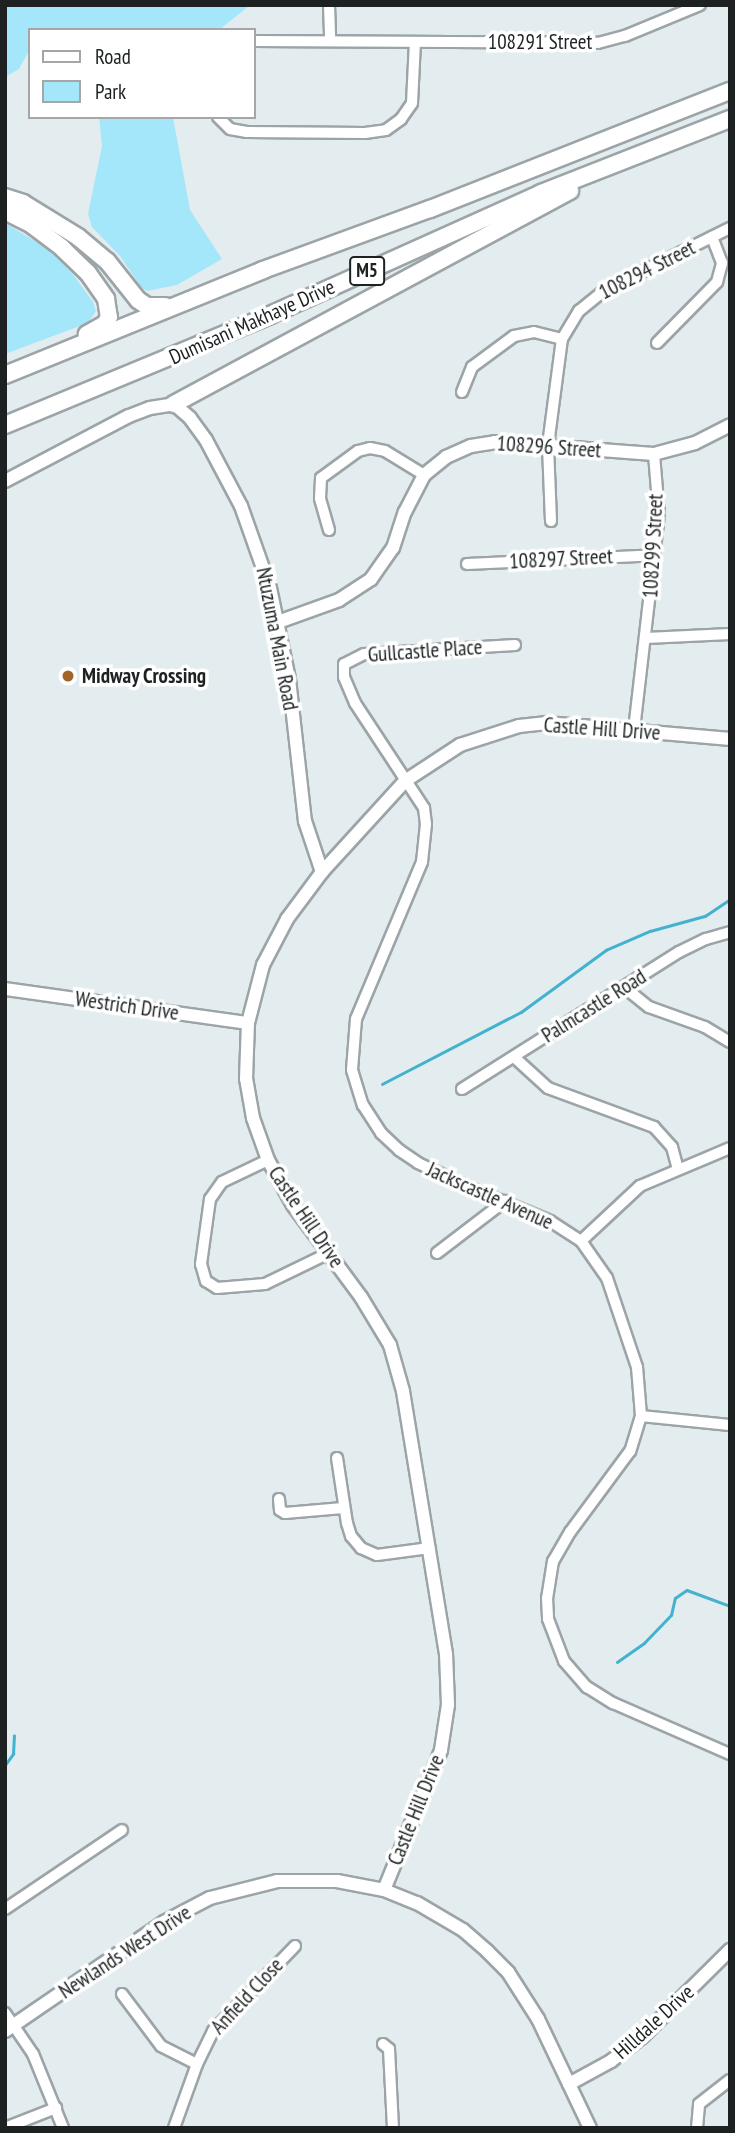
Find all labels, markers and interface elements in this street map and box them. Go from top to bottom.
legend [28,28,256,119]
street label: 108291 Street [488,29,592,55]
text: Road [95,43,131,70]
text: Park [95,78,126,105]
street label: 108294 Street [595,235,699,305]
road number: M5 [348,256,386,286]
street label: Dumisani Makhaye Drive [165,274,339,370]
street label: 108296 Street [496,431,602,463]
street label: 108299 Street [638,493,668,599]
street label: 108297 Street [508,544,614,574]
street label: Ntuzuma Main Road [251,565,303,713]
street label: Gullcastle Place [367,634,483,668]
place label: Midway Crossing [82,663,207,689]
marker: Midway Crossing [60,668,76,684]
street label: Castle Hill Drive [543,712,661,746]
street label: Palmcastle Road [537,964,651,1048]
street label: Westrich Drive [73,986,181,1026]
street label: Jackscastle Avenue [423,1157,557,1235]
street label: Castle Hill Drive [263,1162,349,1272]
street label: Castle Hill Drive [382,1751,450,1869]
street label: Newlands West Drive [54,1900,196,2004]
street label: Anfield Close [205,1953,289,2039]
street label: Hilldale Drive [609,1979,699,2065]

